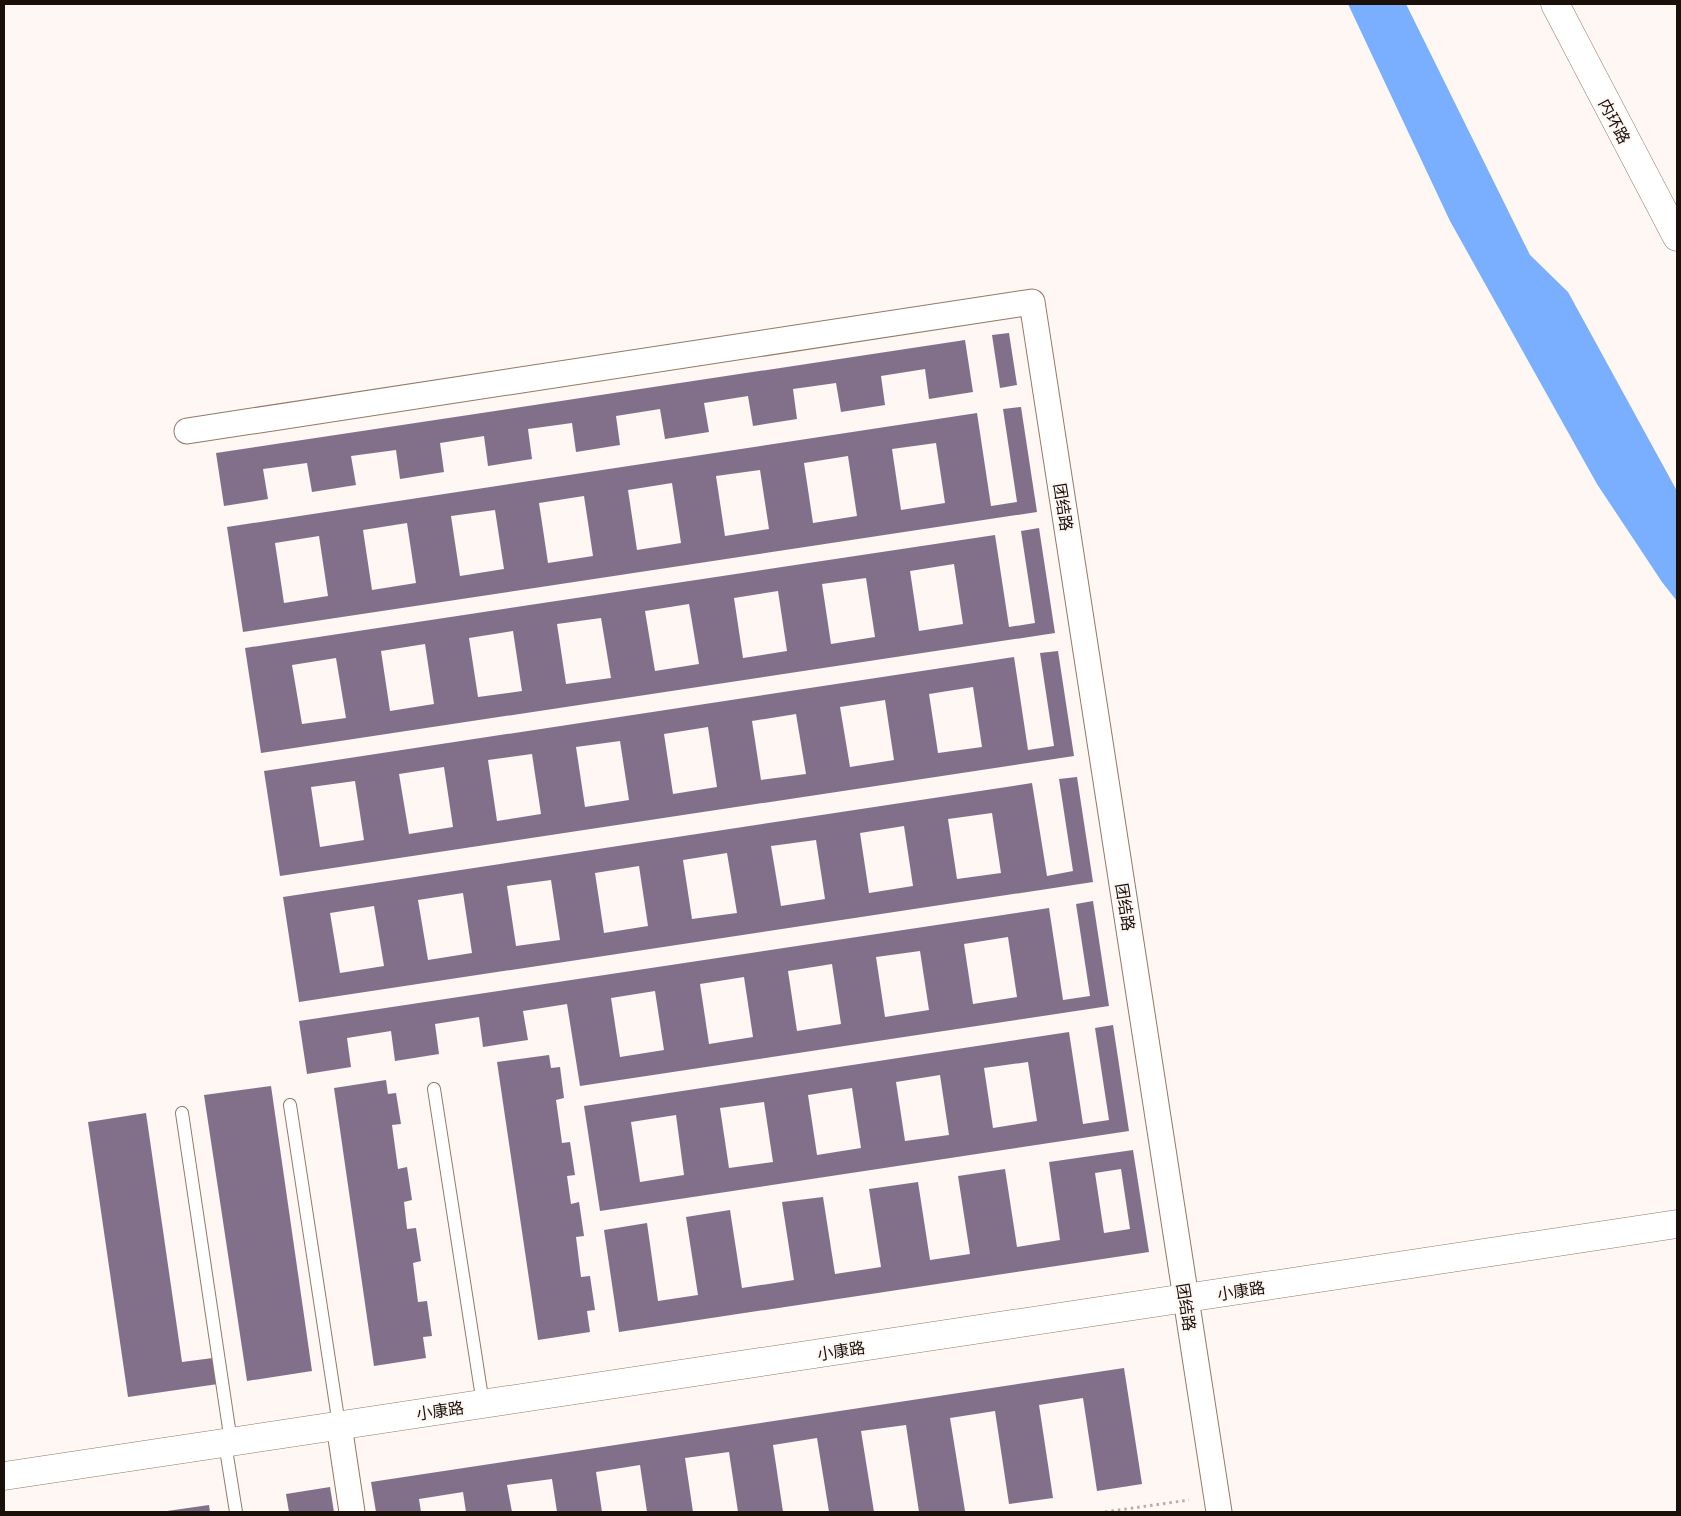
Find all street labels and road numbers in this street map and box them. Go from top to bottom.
street label: 内环路 [1595,95,1635,147]
street label: 团结路 [1051,482,1077,532]
street label: 团结路 [1113,882,1139,932]
street label: 小康路 [1216,1277,1266,1303]
street label: 团结路 [1174,1282,1200,1332]
street label: 小康路 [816,1337,866,1363]
street label: 小康路 [415,1397,465,1423]

